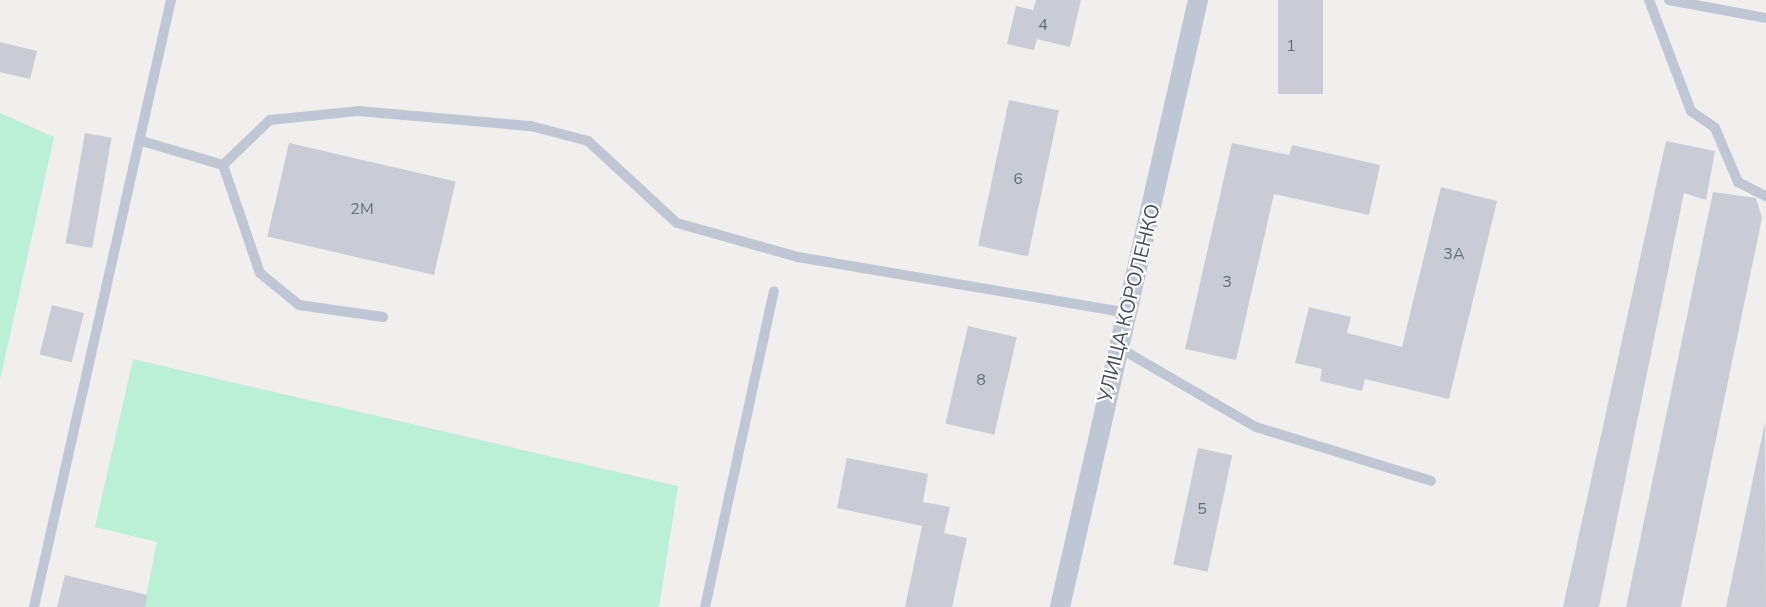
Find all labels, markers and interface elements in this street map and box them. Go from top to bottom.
house number: 4 [1038,15,1048,35]
house number: 1 [1286,36,1296,56]
house number: 6 [1013,169,1023,189]
house number: 2М [350,199,374,219]
street label: УЛИЦА КОРОЛЕНКО [1093,201,1165,405]
house number: 3А [1443,244,1465,264]
house number: 3 [1222,272,1232,292]
house number: 8 [976,370,986,390]
house number: 5 [1197,499,1207,519]

